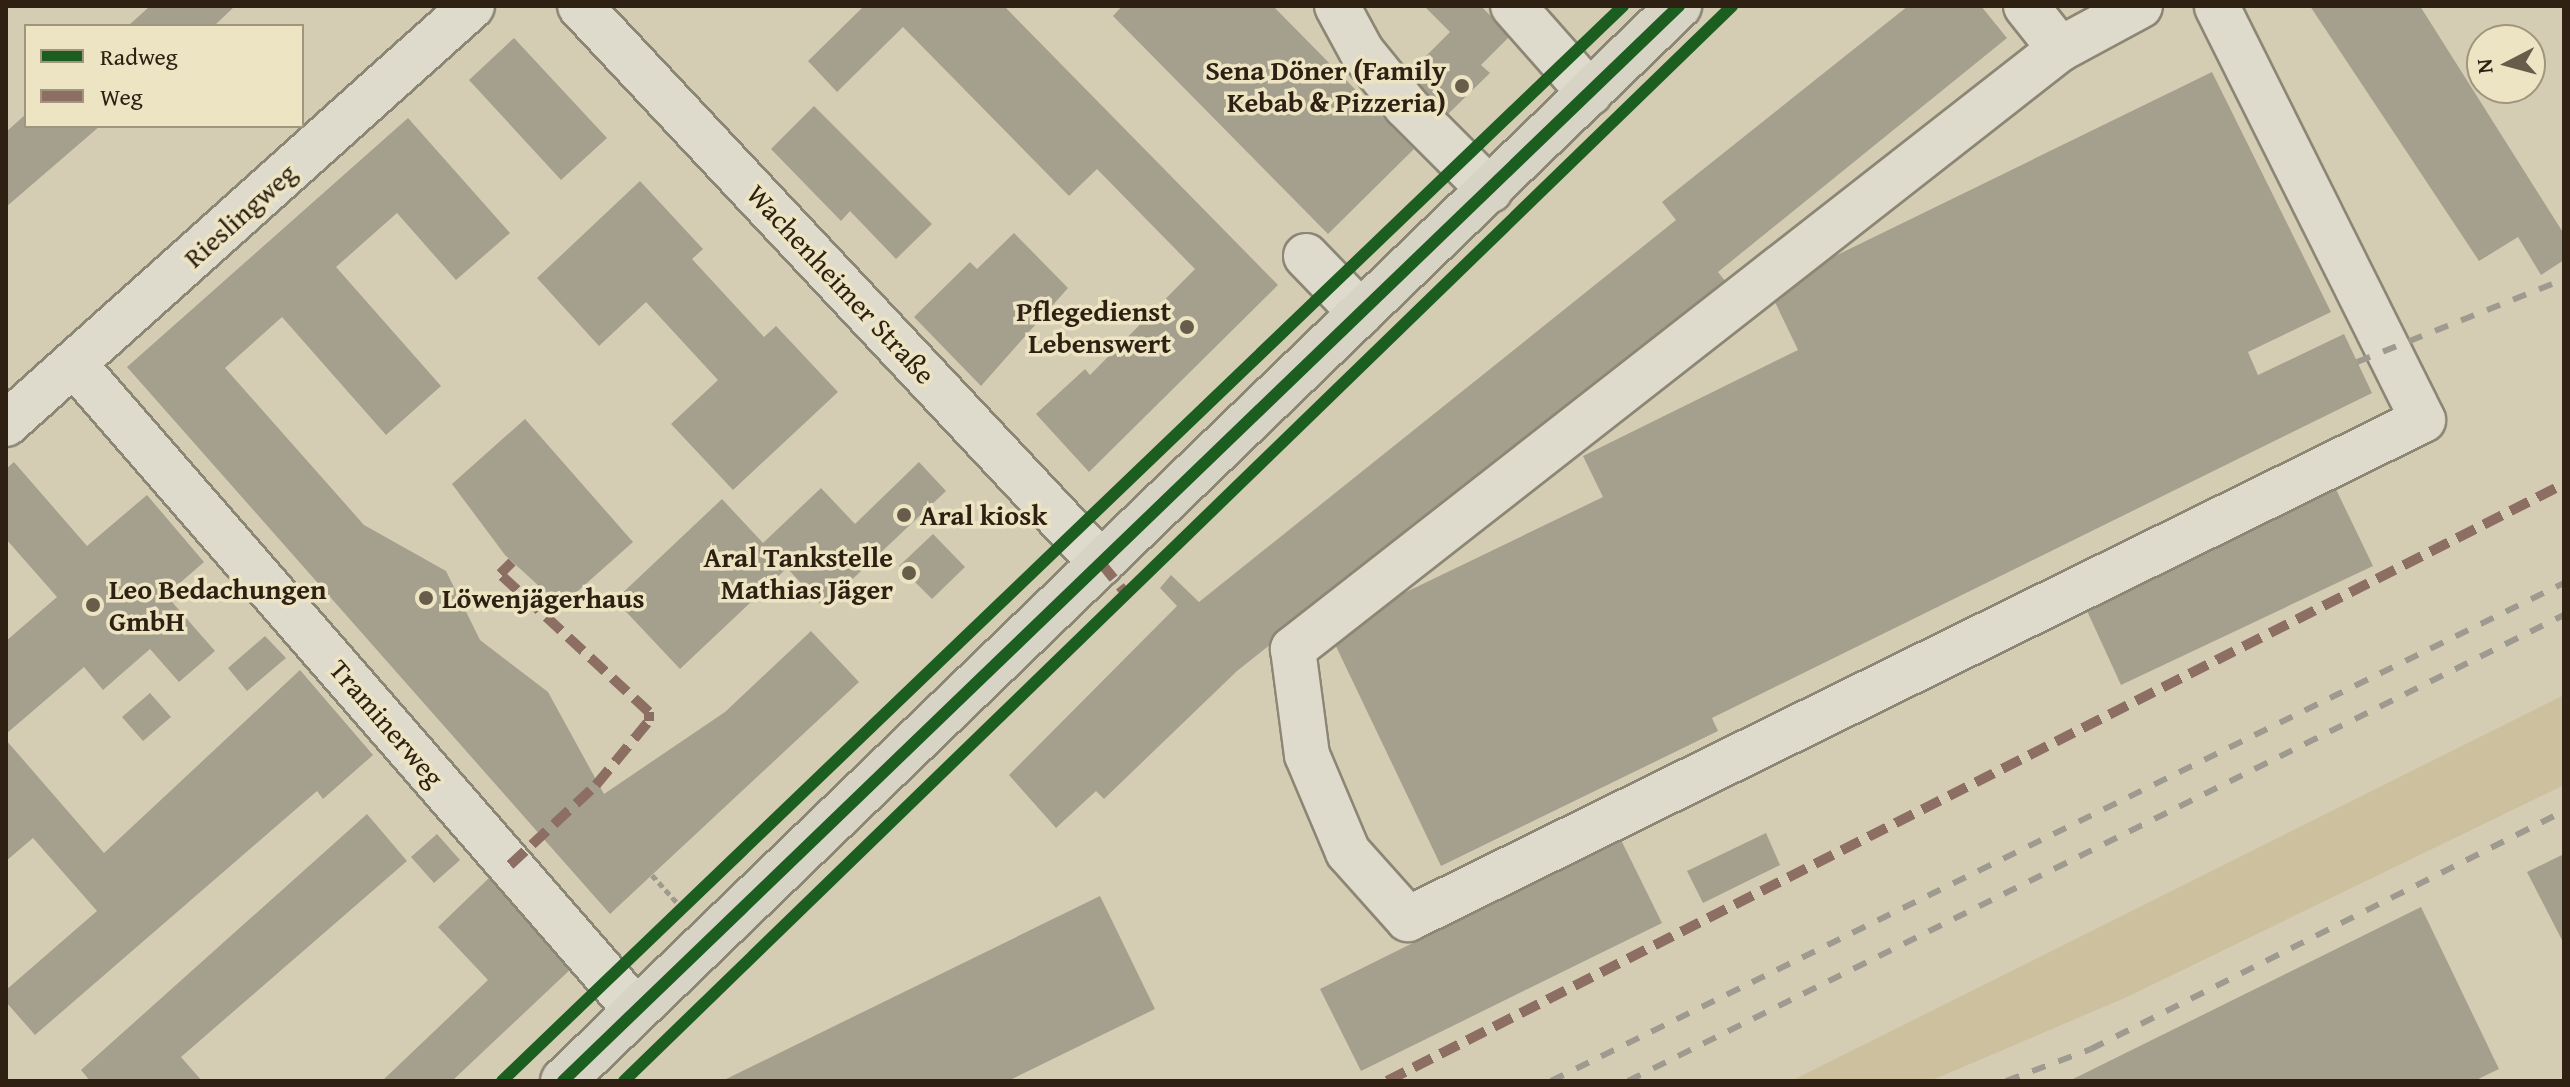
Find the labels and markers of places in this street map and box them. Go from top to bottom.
place label: Sena Döner (Family Kebab & Pizzeria) [1205,53,1446,119]
marker: Sena Döner (Family Kebab & Pizzeria) [1453,77,1471,95]
place label: Pflegedienst Lebenswert [1016,294,1171,360]
marker: Pflegedienst Lebenswert [1178,318,1196,336]
place label: Aral kiosk [920,498,1047,532]
marker: Aral kiosk [895,506,913,524]
place label: Aral Tankstelle Mathias Jäger [704,540,893,606]
marker: Aral Tankstelle Mathias Jäger [900,564,918,582]
place label: Leo Bedachungen GmbH [109,572,327,638]
place label: Löwenjägerhaus [442,581,644,615]
marker: Löwenjägerhaus [417,589,435,607]
marker: Leo Bedachungen GmbH [84,596,102,614]

